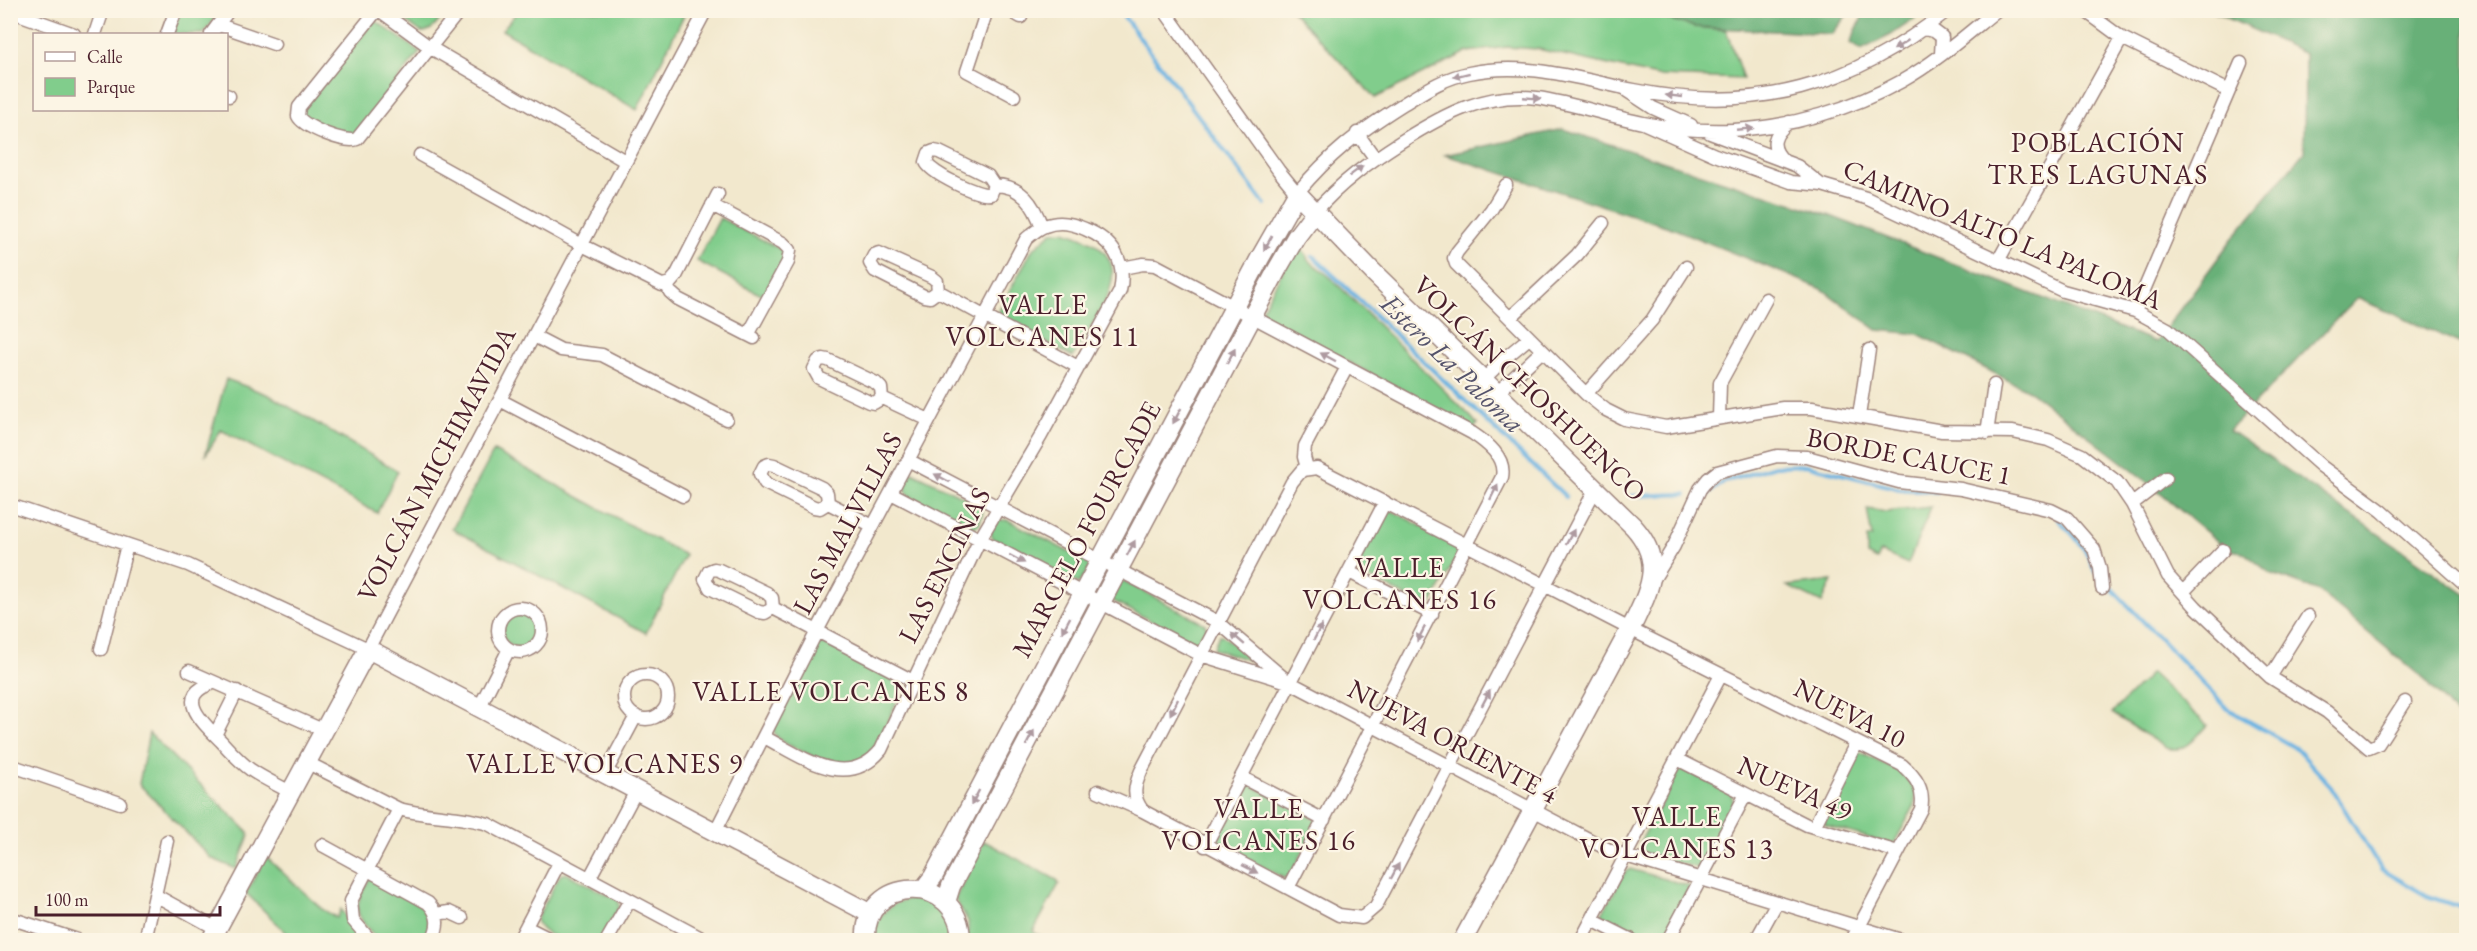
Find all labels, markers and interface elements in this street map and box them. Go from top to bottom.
legend [33,33,228,111]
one-way arrow [1893,39,1909,50]
text: Calle [87,45,123,68]
one-way arrow [1452,71,1470,81]
text: Parque [87,75,135,98]
one-way arrow [1665,91,1684,101]
one-way arrow [1523,93,1542,103]
one-way arrow [1735,124,1754,134]
district label: POBLACIÓN TRES LAGUNAS [1987,124,2209,192]
street label: CAMINO ALTO LA PALOMA [1838,151,2168,317]
one-way arrow [1349,166,1364,178]
one-way arrow [1263,235,1273,252]
street label: VOLCÁN CHOSHUENCO [1406,268,1654,508]
water label: Estero La Paloma [1373,285,1533,441]
district label: VALLE VOLCANES 11 [946,286,1140,354]
street label: VOLCÁN MICHIMAVIDA [349,320,524,608]
one-way arrow [1227,348,1236,365]
one-way arrow [1320,352,1337,361]
street label: MARCELO FOURCADE [1004,395,1168,663]
one-way arrow [1172,408,1182,425]
street label: BORDE CAUCE 1 [1804,419,2014,493]
street label: LAS MALVILLAS [784,426,910,620]
one-way arrow [934,473,951,483]
street label: LAS ENCINAS [890,481,998,649]
one-way arrow [1490,484,1499,501]
one-way arrow [1565,528,1575,545]
one-way arrow [1126,539,1136,556]
district label: VALLE VOLCANES 16 [1303,549,1497,617]
one-way arrow [1009,554,1026,564]
one-way arrow [1061,617,1071,634]
one-way arrow [1313,623,1323,640]
one-way arrow [1417,625,1426,642]
one-way arrow [1231,633,1246,646]
street label: NUEVA 10 [1788,670,1912,756]
street label: NUEVA ORIENTE 4 [1342,671,1565,812]
district label: VALLE VOLCANES 8 [692,673,970,709]
one-way arrow [1481,690,1491,707]
one-way arrow [1169,698,1179,715]
one-way arrow [1025,730,1035,747]
district label: VALLE VOLCANES 9 [466,745,744,781]
street label: NUEVA 49 [1733,747,1857,829]
one-way arrow [970,789,979,806]
district label: VALLE VOLCANES 16 [1162,790,1356,858]
district label: VALLE VOLCANES 13 [1580,798,1774,866]
one-way arrow [1390,862,1400,879]
one-way arrow [1241,863,1259,873]
scale bar [36,879,220,917]
text: 100 m [45,888,89,911]

